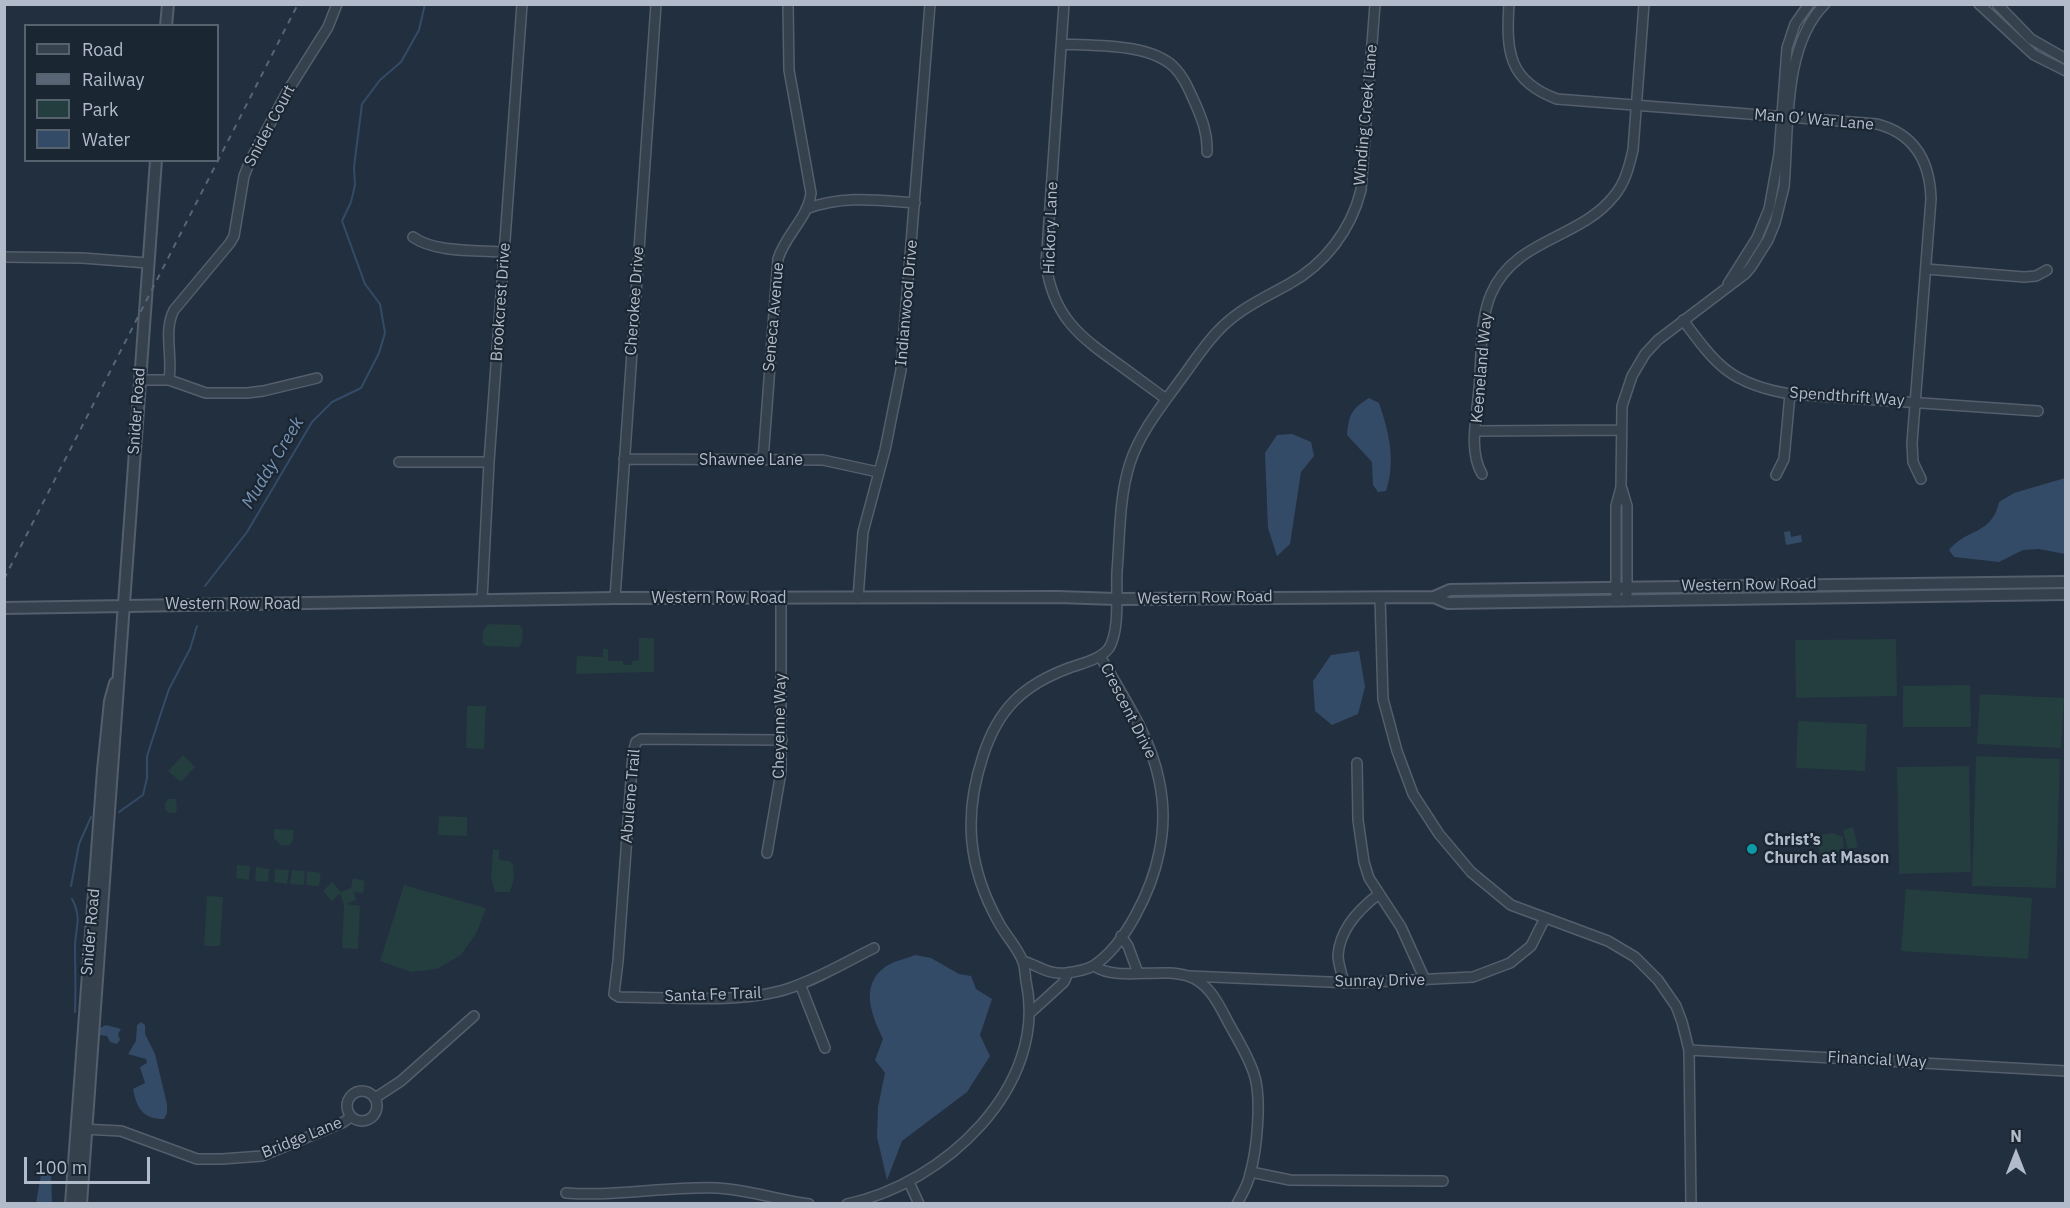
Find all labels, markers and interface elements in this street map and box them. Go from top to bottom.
legend [24,24,219,162]
text: Road [82,38,123,61]
street label: Winding Creek Lane [1350,44,1382,186]
text: Railway [82,68,144,91]
street label: Snider Court [240,82,300,170]
text: Park [82,98,118,121]
street label: Man O’ War Lane [1753,105,1875,135]
text: Water [82,128,130,151]
street label: Hickory Lane [1040,181,1062,275]
street label: Indianwood Drive [892,239,922,367]
street label: Brookcrest Drive [487,242,515,362]
street label: Cherokee Drive [622,246,648,356]
street label: Seneca Avenue [760,262,788,372]
street label: Keeneland Way [1468,312,1496,424]
street label: Snider Road [124,367,150,455]
street label: Spendthrift Way [1789,383,1905,411]
water label: Muddy Creek [237,413,309,513]
street label: Shawnee Lane [699,450,803,470]
street label: Western Row Road [1681,574,1817,596]
street label: Western Row Road [1137,587,1273,609]
street label: Western Row Road [651,588,787,608]
street label: Western Row Road [165,594,301,614]
street label: Crescent Drive [1096,660,1160,762]
street label: Cheyenne Way [769,673,791,779]
street label: Abulene Trail [617,748,645,844]
place label: Christ’s Church at Mason [1764,830,1889,868]
marker: Christ’s Church at Mason [1745,842,1759,856]
street label: Snider Road [78,888,104,976]
street label: Sunray Drive [1335,971,1425,991]
street label: Santa Fe Trail [664,984,762,1006]
street label: Financial Way [1827,1048,1927,1072]
street label: Bridge Lane [259,1113,345,1163]
north arrow [1986,1124,2046,1184]
text: N [2010,1126,2022,1146]
scale bar [27,1145,153,1183]
text: 100 m [35,1156,87,1179]

